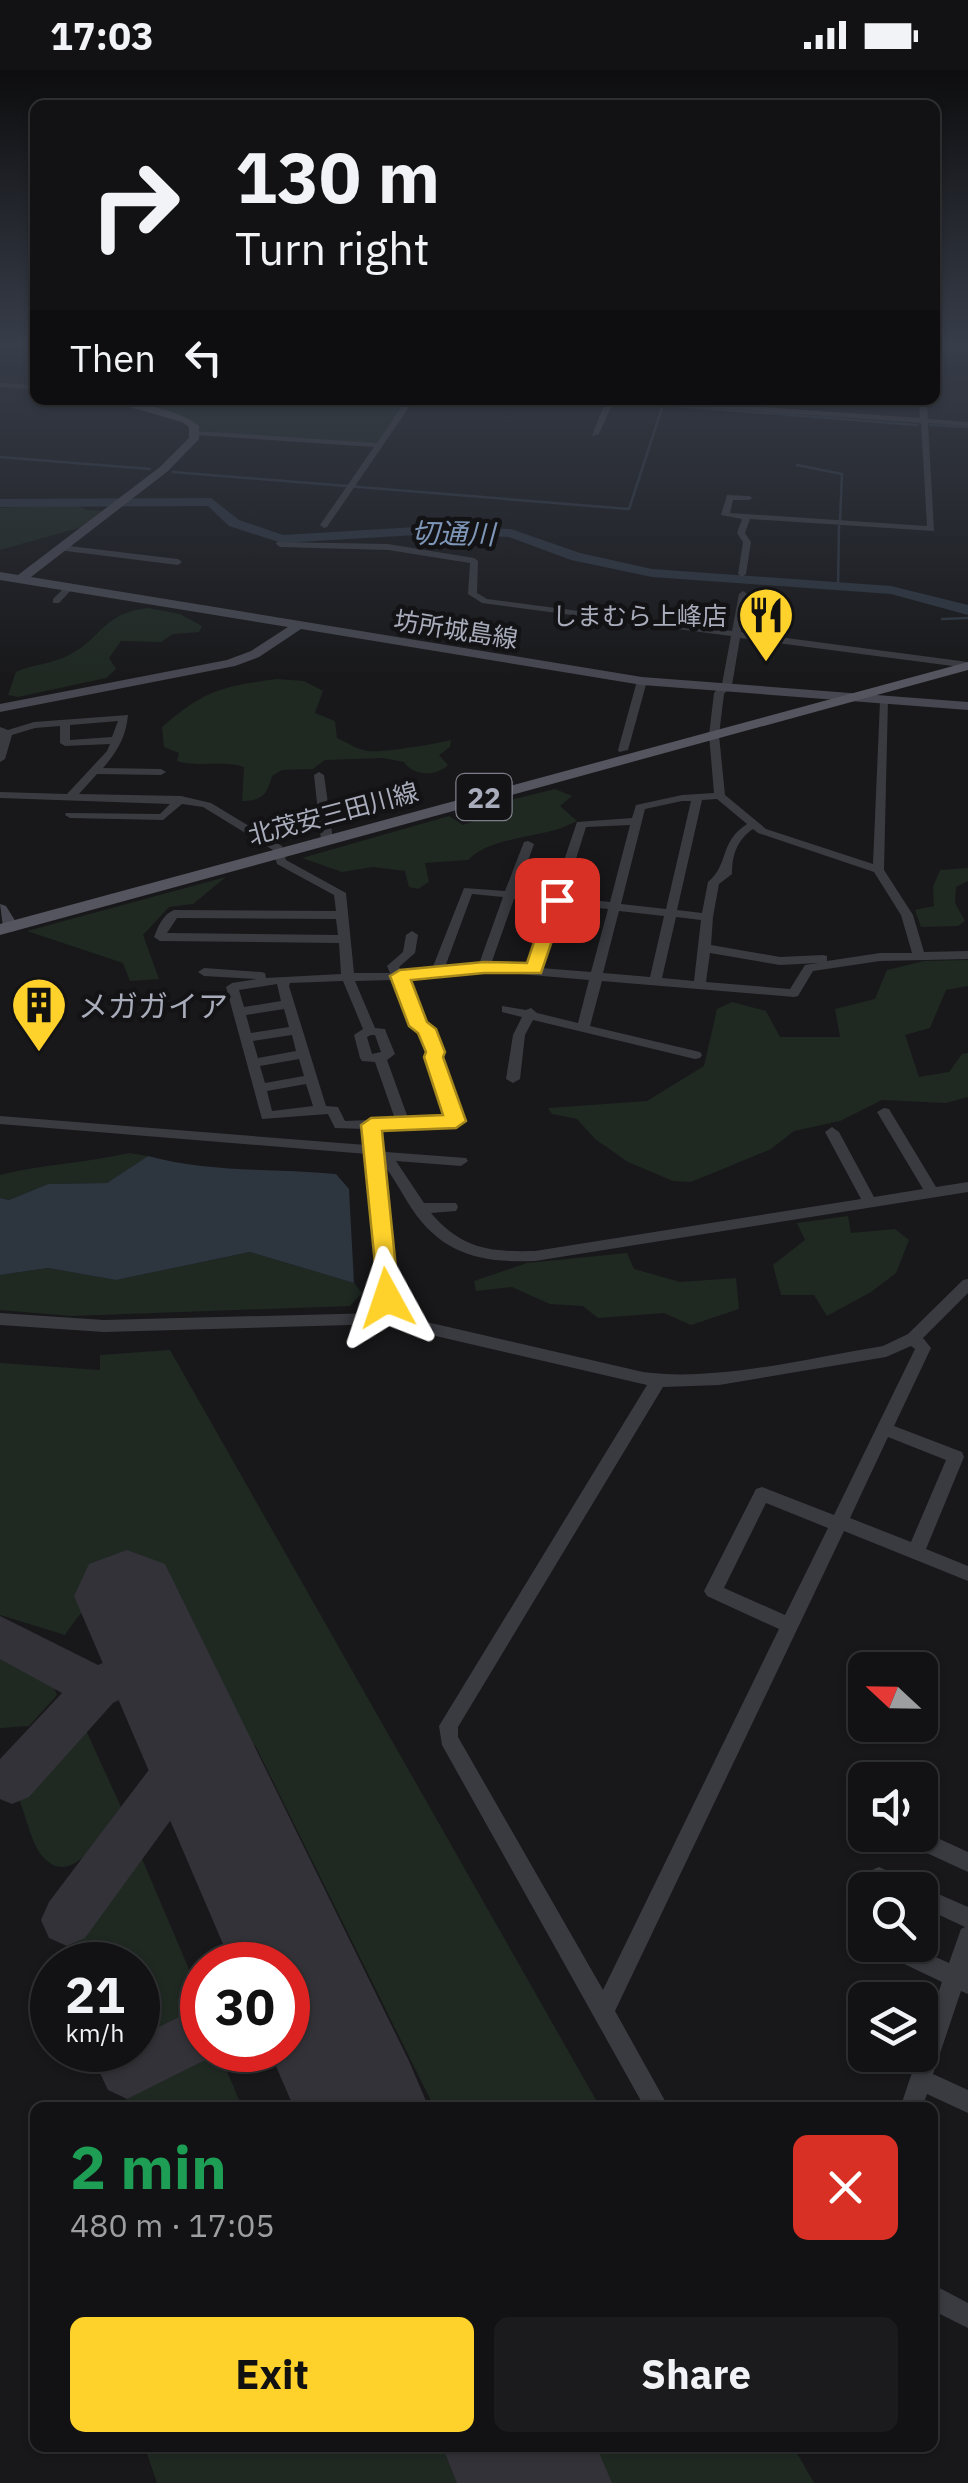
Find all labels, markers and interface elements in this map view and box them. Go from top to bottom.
text: 17:03 [50,11,154,60]
text: 130 m [235,131,440,222]
icon: right [70,140,200,270]
text: Turn right [235,219,430,277]
icon: left [176,330,231,385]
text: Then [70,333,156,382]
water label: 切通川 [411,514,498,552]
restaurant icon: しまむら上峰店 [736,585,796,664]
place label: しまむら上峰店 [552,599,727,632]
street label: 坊所城島線 [392,603,520,655]
street label: 北茂安三田川線 [244,774,422,852]
road number: 22 [456,774,512,820]
pin [515,858,600,943]
icon: arrive [530,873,585,928]
building icon: メガガイア [9,975,69,1054]
place label: メガガイア [78,986,228,1025]
position arrow [335,1246,439,1350]
north arrow [848,1652,938,1742]
map controls [848,1652,938,2072]
button: sound [848,1762,938,1852]
button: search [848,1872,938,1962]
speed limit sign: 30 [180,1942,310,2072]
text: 21 [65,1962,125,2027]
button: layers [848,1982,938,2072]
text: km/h [66,2016,124,2049]
text: 2 min [70,2127,227,2206]
button: close [793,2135,898,2240]
text: 480 m · 17:05 [70,2204,275,2246]
button: Exit [70,2317,474,2432]
button: Share [494,2317,898,2432]

